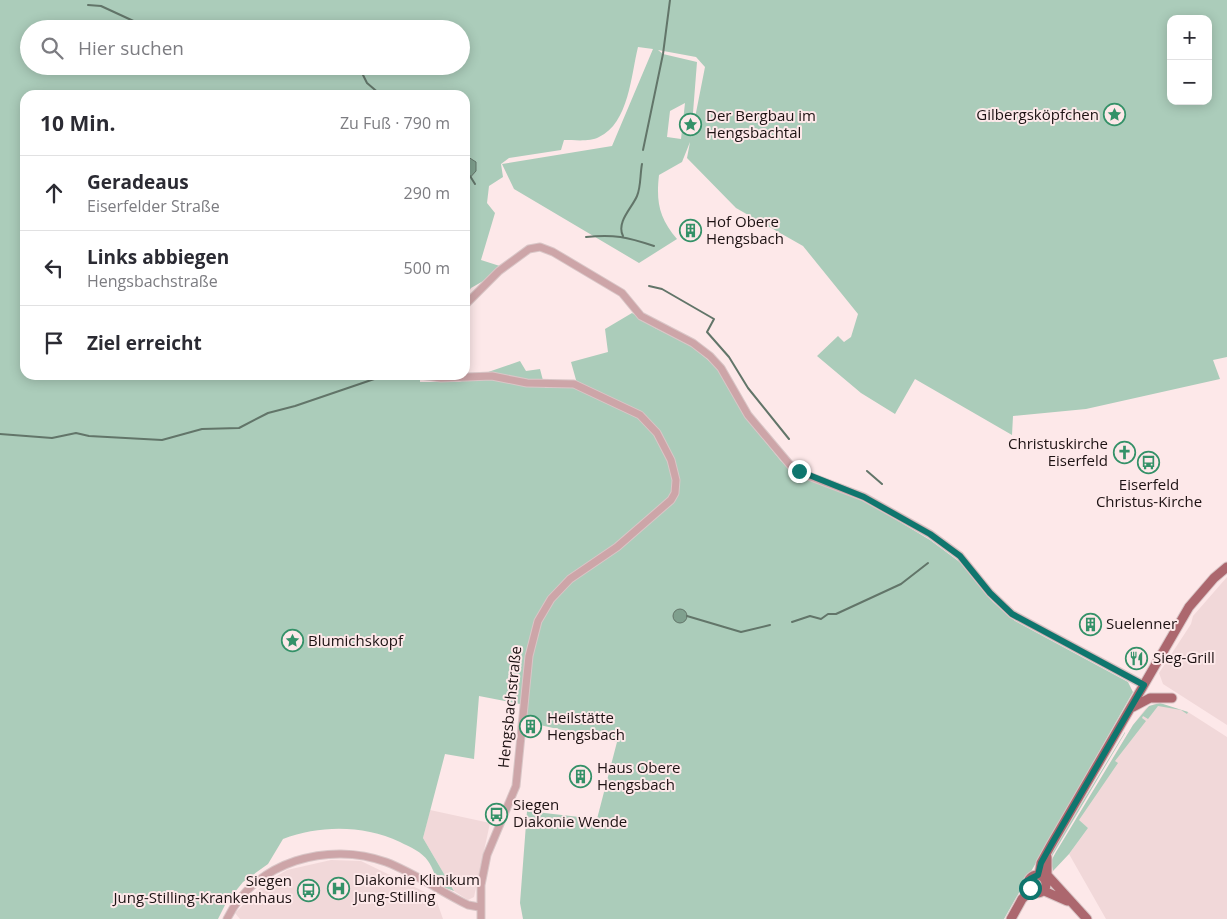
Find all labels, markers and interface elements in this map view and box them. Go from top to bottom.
map controls [1167,15,1212,105]
button: + [1167,15,1212,60]
search box [20,20,470,75]
icon: search [38,34,66,62]
text: Hier suchen [78,35,184,61]
button: − [1167,60,1212,105]
place icon: Gilbergsköpfchen [1103,103,1127,127]
place label: Gilbergsköpfchen [976,104,1099,124]
place label: Der Bergbau im Hengsbachtal [706,105,816,142]
text: 10 Min. [40,109,115,137]
text: Zu Fuß · 790 m [340,112,450,134]
place icon: Der Bergbau im Hengsbachtal [678,113,702,137]
text: Geradeaus [87,169,189,195]
icon: ahead [40,179,68,207]
text: 290 m [404,182,450,204]
text: Eiserfelder Straße [87,195,220,217]
place label: Hof Obere Hengsbach [706,211,784,248]
building icon: Hof Obere Hengsbach [678,219,702,243]
text: Links abbiegen [87,244,229,270]
icon: left [40,254,68,282]
text: 500 m [404,257,450,279]
text: Hengsbachstraße [87,270,218,292]
icon: arrive [40,329,68,357]
text: Ziel erreicht [87,330,202,356]
place label: Christuskirche Eiserfeld [1008,433,1108,470]
church icon: Christuskirche Eiserfeld [1112,441,1136,465]
bus stop icon: Eiserfeld Christus-Kirche [1137,450,1161,474]
route end [788,460,811,483]
place label: Eiserfeld Christus-Kirche [1096,474,1202,511]
building icon: Suelenner [1078,612,1102,636]
place label: Suelenner [1106,613,1177,633]
place icon: Blumichskopf [280,629,304,653]
place label: Blumichskopf [308,630,404,650]
street label: Hengsbachstraße [493,645,525,769]
restaurant icon: Sieg-Grill [1125,646,1149,670]
place label: Sieg-Grill [1153,647,1215,667]
place label: Heilstätte Hengsbach [547,707,625,744]
building icon: Heilstätte Hengsbach [519,715,543,739]
place label: Haus Obere Hengsbach [597,757,680,794]
building icon: Haus Obere Hengsbach [569,765,593,789]
place label: Siegen Diakonie Wende [513,794,627,831]
bus stop icon: Siegen Diakonie Wende [485,802,509,826]
place label: Diakonie Klinikum Jung-Stilling [352,869,480,906]
place label: Siegen Jung-Stilling-Krankenhaus [111,870,292,907]
hospital icon: Diakonie Klinikum Jung-Stilling [326,877,350,901]
route start [1019,877,1042,900]
bus stop icon: Siegen Jung-Stilling-Krankenhaus [296,878,320,902]

